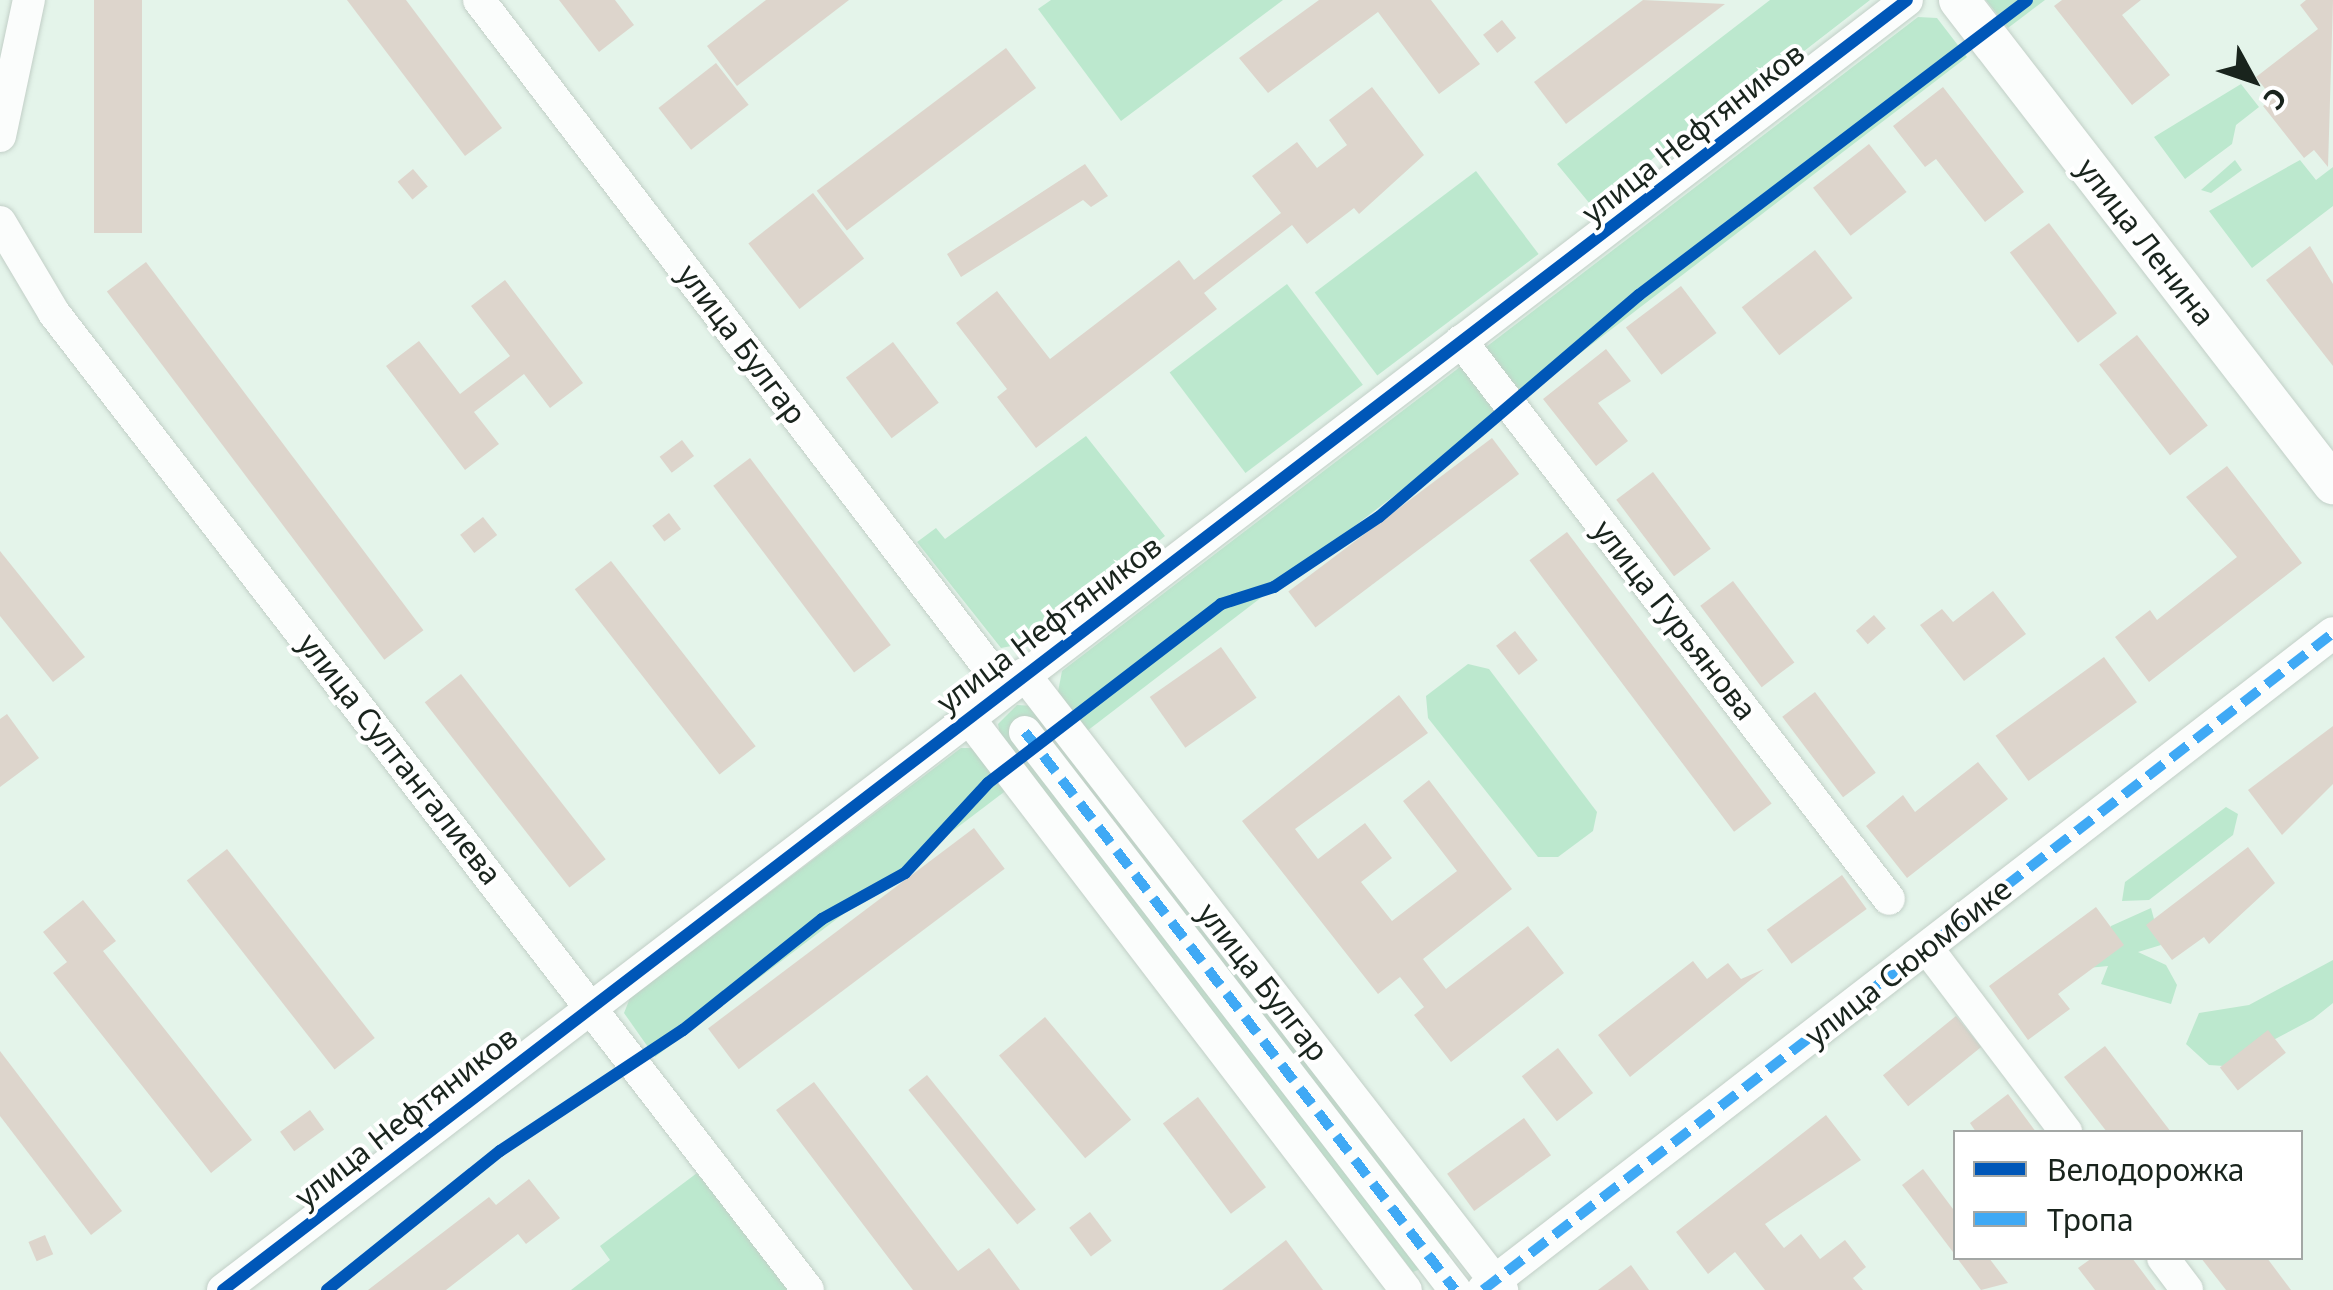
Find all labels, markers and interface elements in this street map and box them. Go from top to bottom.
north arrow [2203,30,2303,130]
street label: улица Нефтяников [1575,35,1811,231]
text: С [2256,80,2296,118]
street label: улица Ленина [2069,151,2223,333]
street label: улица Булгар [670,257,814,431]
street label: улица Гурьянова [1586,513,1764,727]
street label: улица Нефтяников [930,528,1168,720]
street label: улица Султангалиева [291,626,509,892]
street label: улица Сююмбике [1798,870,2018,1054]
street label: улица Булгар [1190,896,1336,1068]
street label: улица Нефтяников [288,1019,524,1215]
legend [1953,1130,2303,1260]
text: Велодорожка [2047,1149,2244,1190]
text: Тропа [2047,1199,2134,1240]

